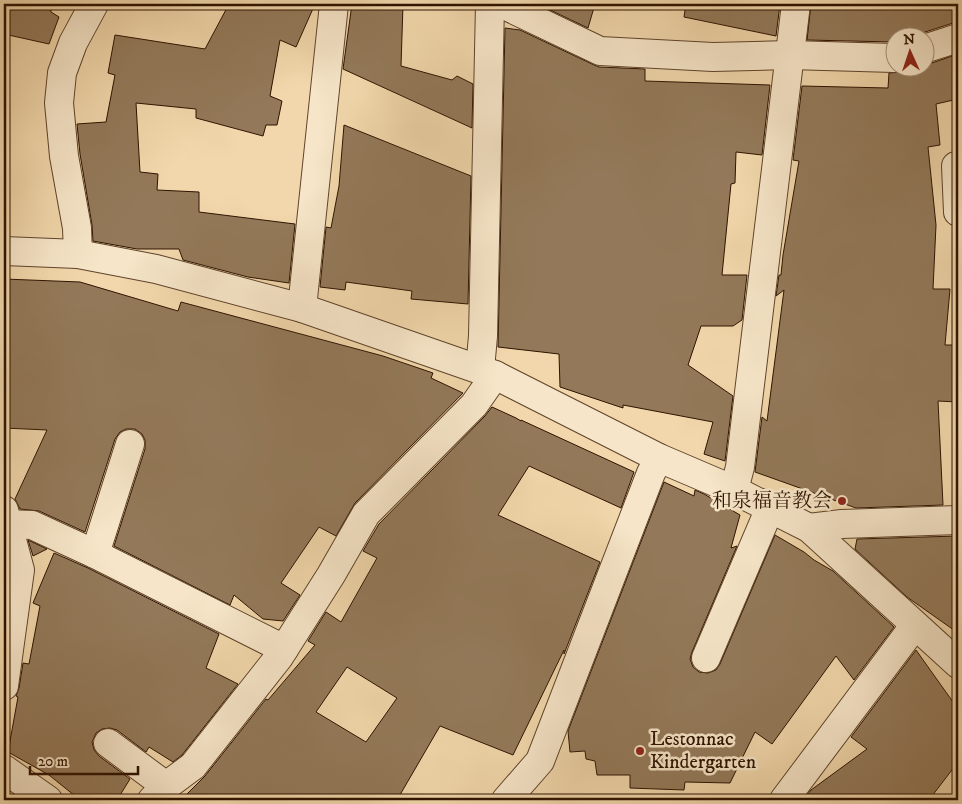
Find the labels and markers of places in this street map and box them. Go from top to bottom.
place label: 和泉福音教会 [712,489,832,514]
marker: 和泉福音教会 [836,495,848,507]
place label: Lestonnac Kindergarten [650,727,757,775]
marker: Lestonnac Kindergarten [634,745,646,757]

